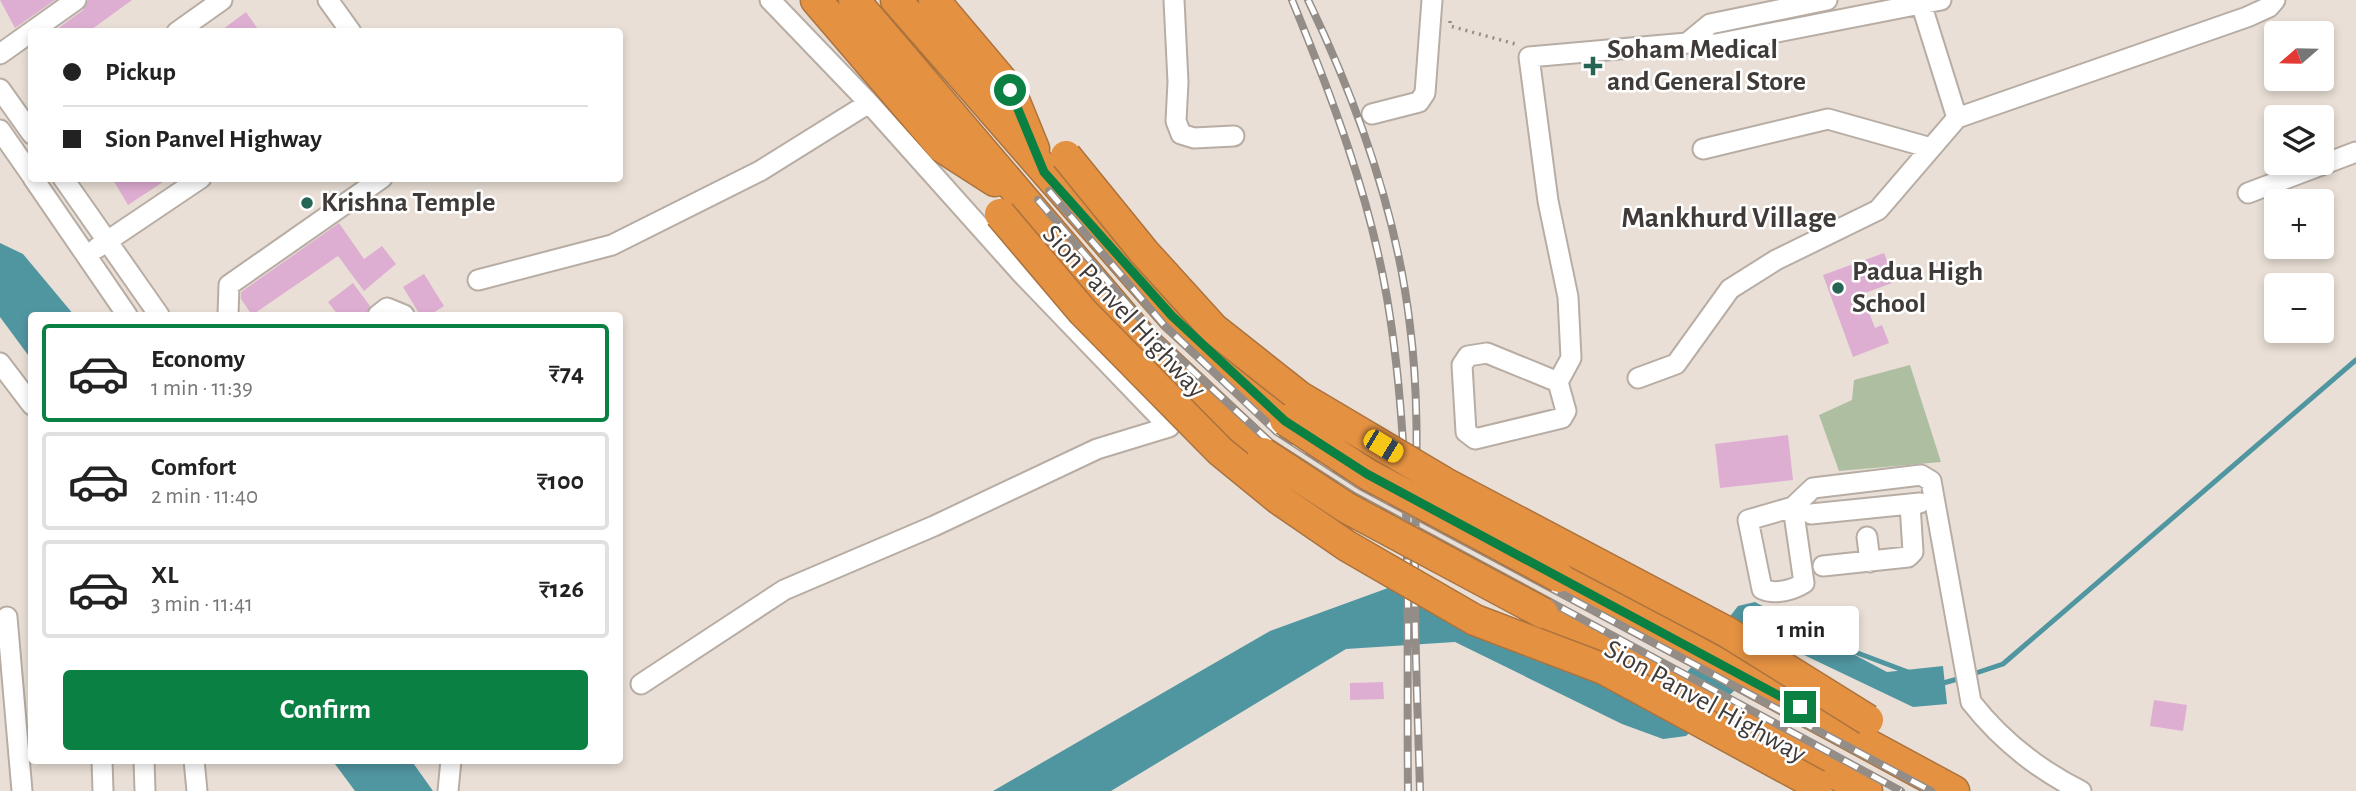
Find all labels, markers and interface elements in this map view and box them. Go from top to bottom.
north arrow [2264,21,2334,91]
map controls [2264,21,2334,343]
place label: Soham Medical and General Store [1607,36,1806,96]
marker: Soham Medical and General Store [1585,58,1601,74]
text: Pickup [105,59,176,85]
route start [994,74,1026,106]
button: layers [2264,105,2334,175]
text: Sion Panvel Highway [105,126,322,152]
place label: Krishna Temple [321,189,495,217]
button: + [2264,189,2334,259]
marker: Krishna Temple [299,195,315,211]
district label: Mankhurd Village [1621,203,1837,233]
street label: Sion Panvel Highway [1037,220,1211,404]
place label: Padua High School [1852,258,1983,318]
button: − [2264,273,2334,343]
marker: Padua High School [1830,280,1846,296]
icon: car [67,342,130,405]
text: Economy [151,346,245,372]
text: ₹74 [549,360,584,386]
text: 1 min · 11:39 [151,377,253,400]
car [1360,426,1407,466]
icon: car [67,450,130,513]
text: Comfort [151,454,236,480]
text: ₹100 [537,468,584,494]
text: 2 min · 11:40 [151,485,258,508]
icon: car [67,558,130,621]
text: XL [151,562,178,588]
text: ₹126 [539,576,584,602]
text: 3 min · 11:41 [151,593,253,616]
callout: 1 min [1742,606,1858,654]
text: 1 min [1777,619,1825,642]
street label: Sion Panvel Highway [1600,635,1810,769]
button: Confirm [63,670,588,750]
route end [1784,691,1816,723]

